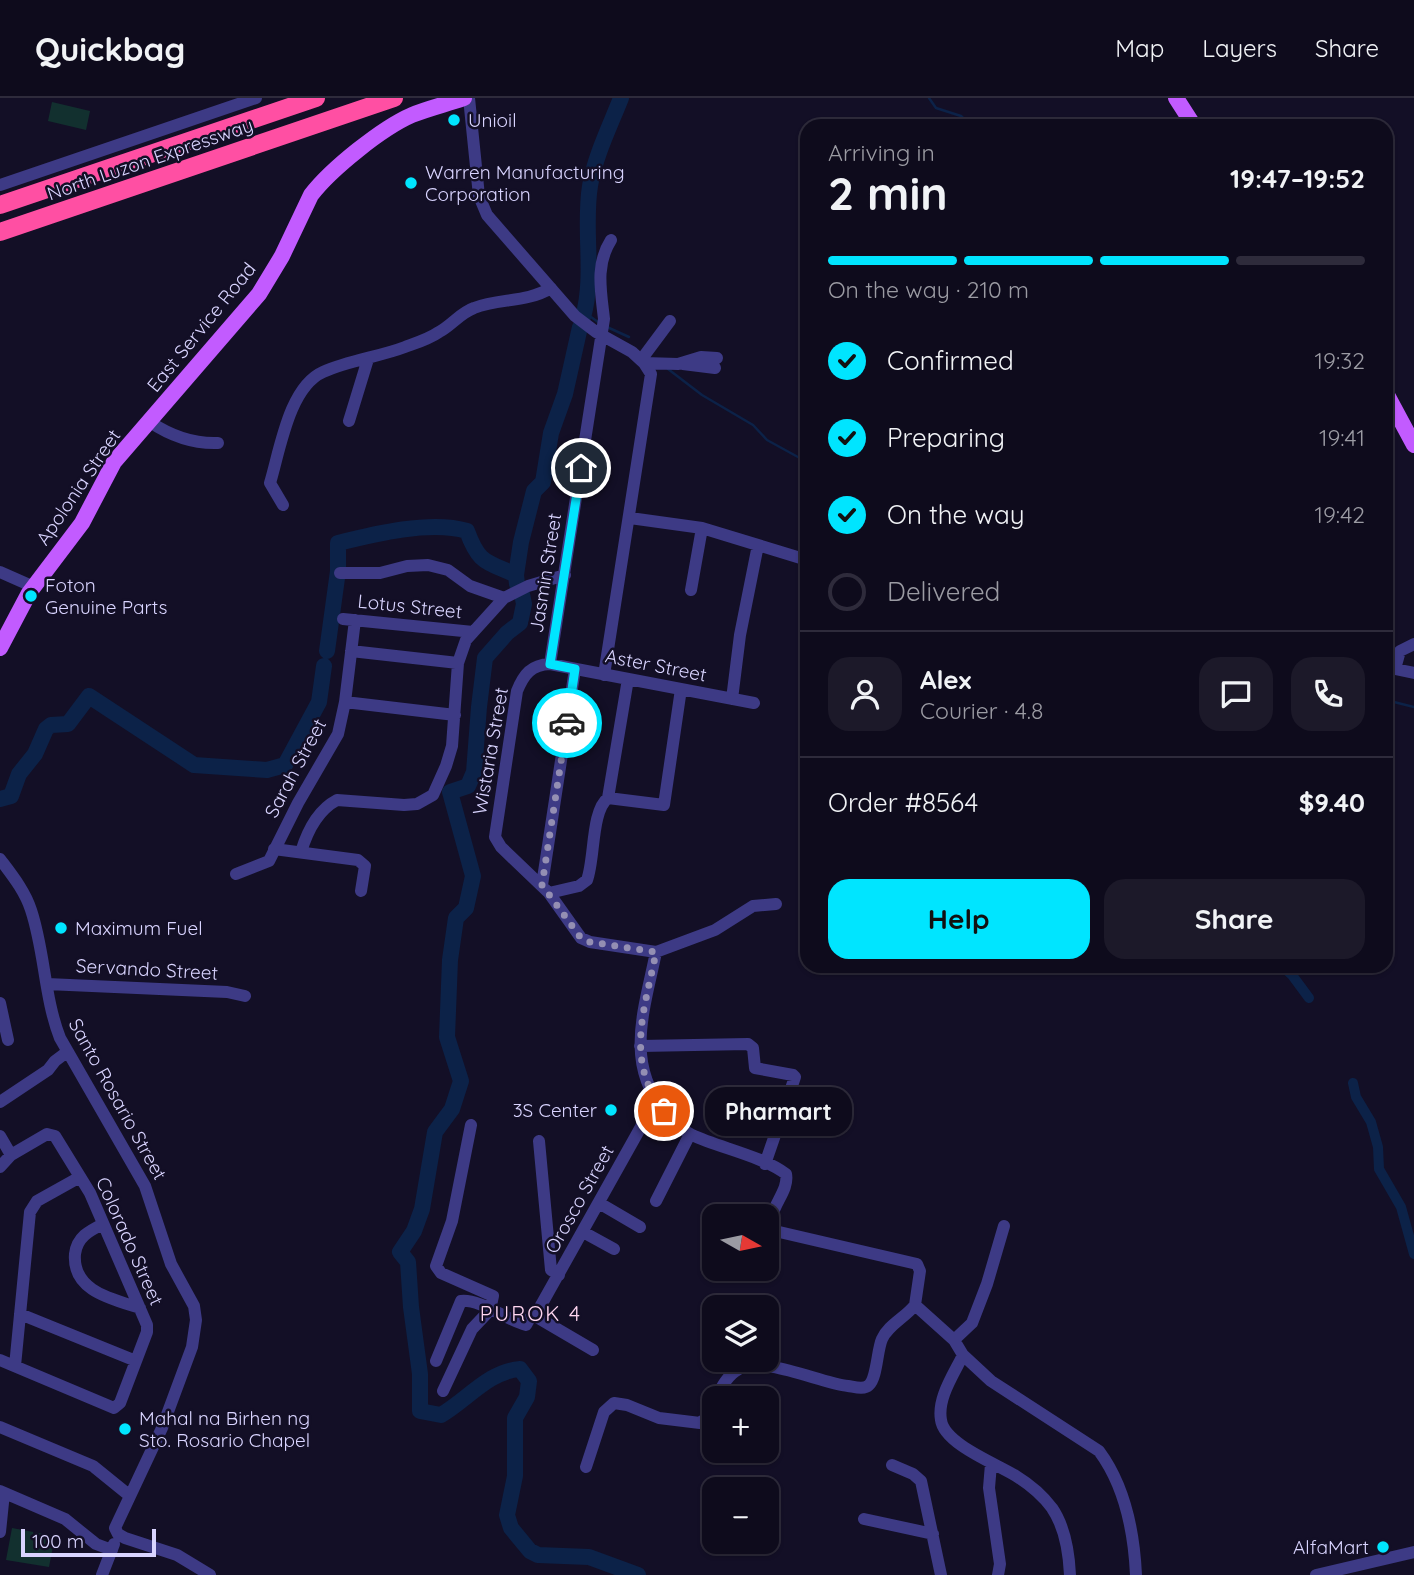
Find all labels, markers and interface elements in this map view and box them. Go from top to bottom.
text: Quickbag [35,28,185,69]
text: Map [1115,33,1164,63]
text: Layers [1202,33,1277,63]
text: Share [1315,33,1379,63]
place label: Unioil [468,108,517,132]
street label: North Luzon Expressway [44,112,256,206]
marker: Unioil [446,112,462,128]
text: Arriving in [828,138,935,167]
place label: Warren Manufacturing Corporation [425,160,625,206]
text: 19:47–19:52 [1230,162,1365,195]
text: 2 min [828,164,948,222]
marker: Warren Manufacturing Corporation [403,175,419,191]
street label: East Service Road [141,257,261,397]
text: On the way · 210 m [828,275,1029,304]
icon: check [828,342,866,380]
text: Confirmed [887,344,1014,377]
text: 19:32 [1315,346,1365,375]
icon: check [828,419,866,457]
text: Preparing [887,421,1005,454]
text: 19:41 [1319,423,1365,452]
street label: Apolonia Street [30,424,126,550]
pin [551,438,611,498]
icon: home [562,449,600,487]
icon: check [828,496,866,534]
text: On the way [887,498,1025,531]
text: 19:42 [1314,500,1365,529]
street label: Jasmin Street [524,511,566,635]
place label: Foton Genuine Parts [45,573,168,619]
text: Delivered [887,575,1000,608]
marker: Foton Genuine Parts [23,588,39,604]
street label: Lotus Street [357,589,463,623]
street label: Aster Street [603,643,709,687]
button: person [828,657,902,731]
button: chat [1199,657,1273,731]
button: phone [1291,657,1365,731]
text: Alex [920,663,971,696]
street label: Wistaria Street [467,685,513,817]
courier [532,688,602,758]
text: Courier · 4.8 [920,696,1043,725]
icon: car [548,704,586,742]
street label: Sarah Street [259,714,331,822]
text: Order #8564 [828,786,978,819]
text: $9.40 [1299,786,1365,819]
button: Help [828,879,1090,959]
button: Share [1104,879,1365,959]
place label: Maximum Fuel [75,916,203,940]
marker: Maximum Fuel [53,920,69,936]
street label: Servando Street [75,953,219,985]
street label: Santo Rosario Street [64,1014,172,1184]
pin [634,1081,694,1141]
callout: Pharmart [706,1086,853,1136]
icon: bag [645,1092,683,1130]
text: Pharmart [725,1097,832,1126]
place label: 3S Center [513,1098,598,1122]
marker: 3S Center [603,1102,619,1118]
street label: Orosco Street [539,1141,619,1257]
street label: Colorado Street [91,1173,169,1309]
north arrow [702,1204,779,1281]
map controls [702,1204,779,1554]
button: layers [702,1295,779,1372]
district label: PUROK 4 [480,1300,582,1326]
button: + [702,1386,779,1463]
place label: Mahal na Birhen ng Sto. Rosario Chapel [139,1406,310,1452]
marker: Mahal na Birhen ng Sto. Rosario Chapel [117,1421,133,1437]
button: − [702,1477,779,1554]
scale bar [21,1526,156,1558]
text: 100 m [32,1529,84,1553]
place label: AlfaMart [1293,1535,1369,1559]
marker: AlfaMart [1375,1539,1391,1555]

